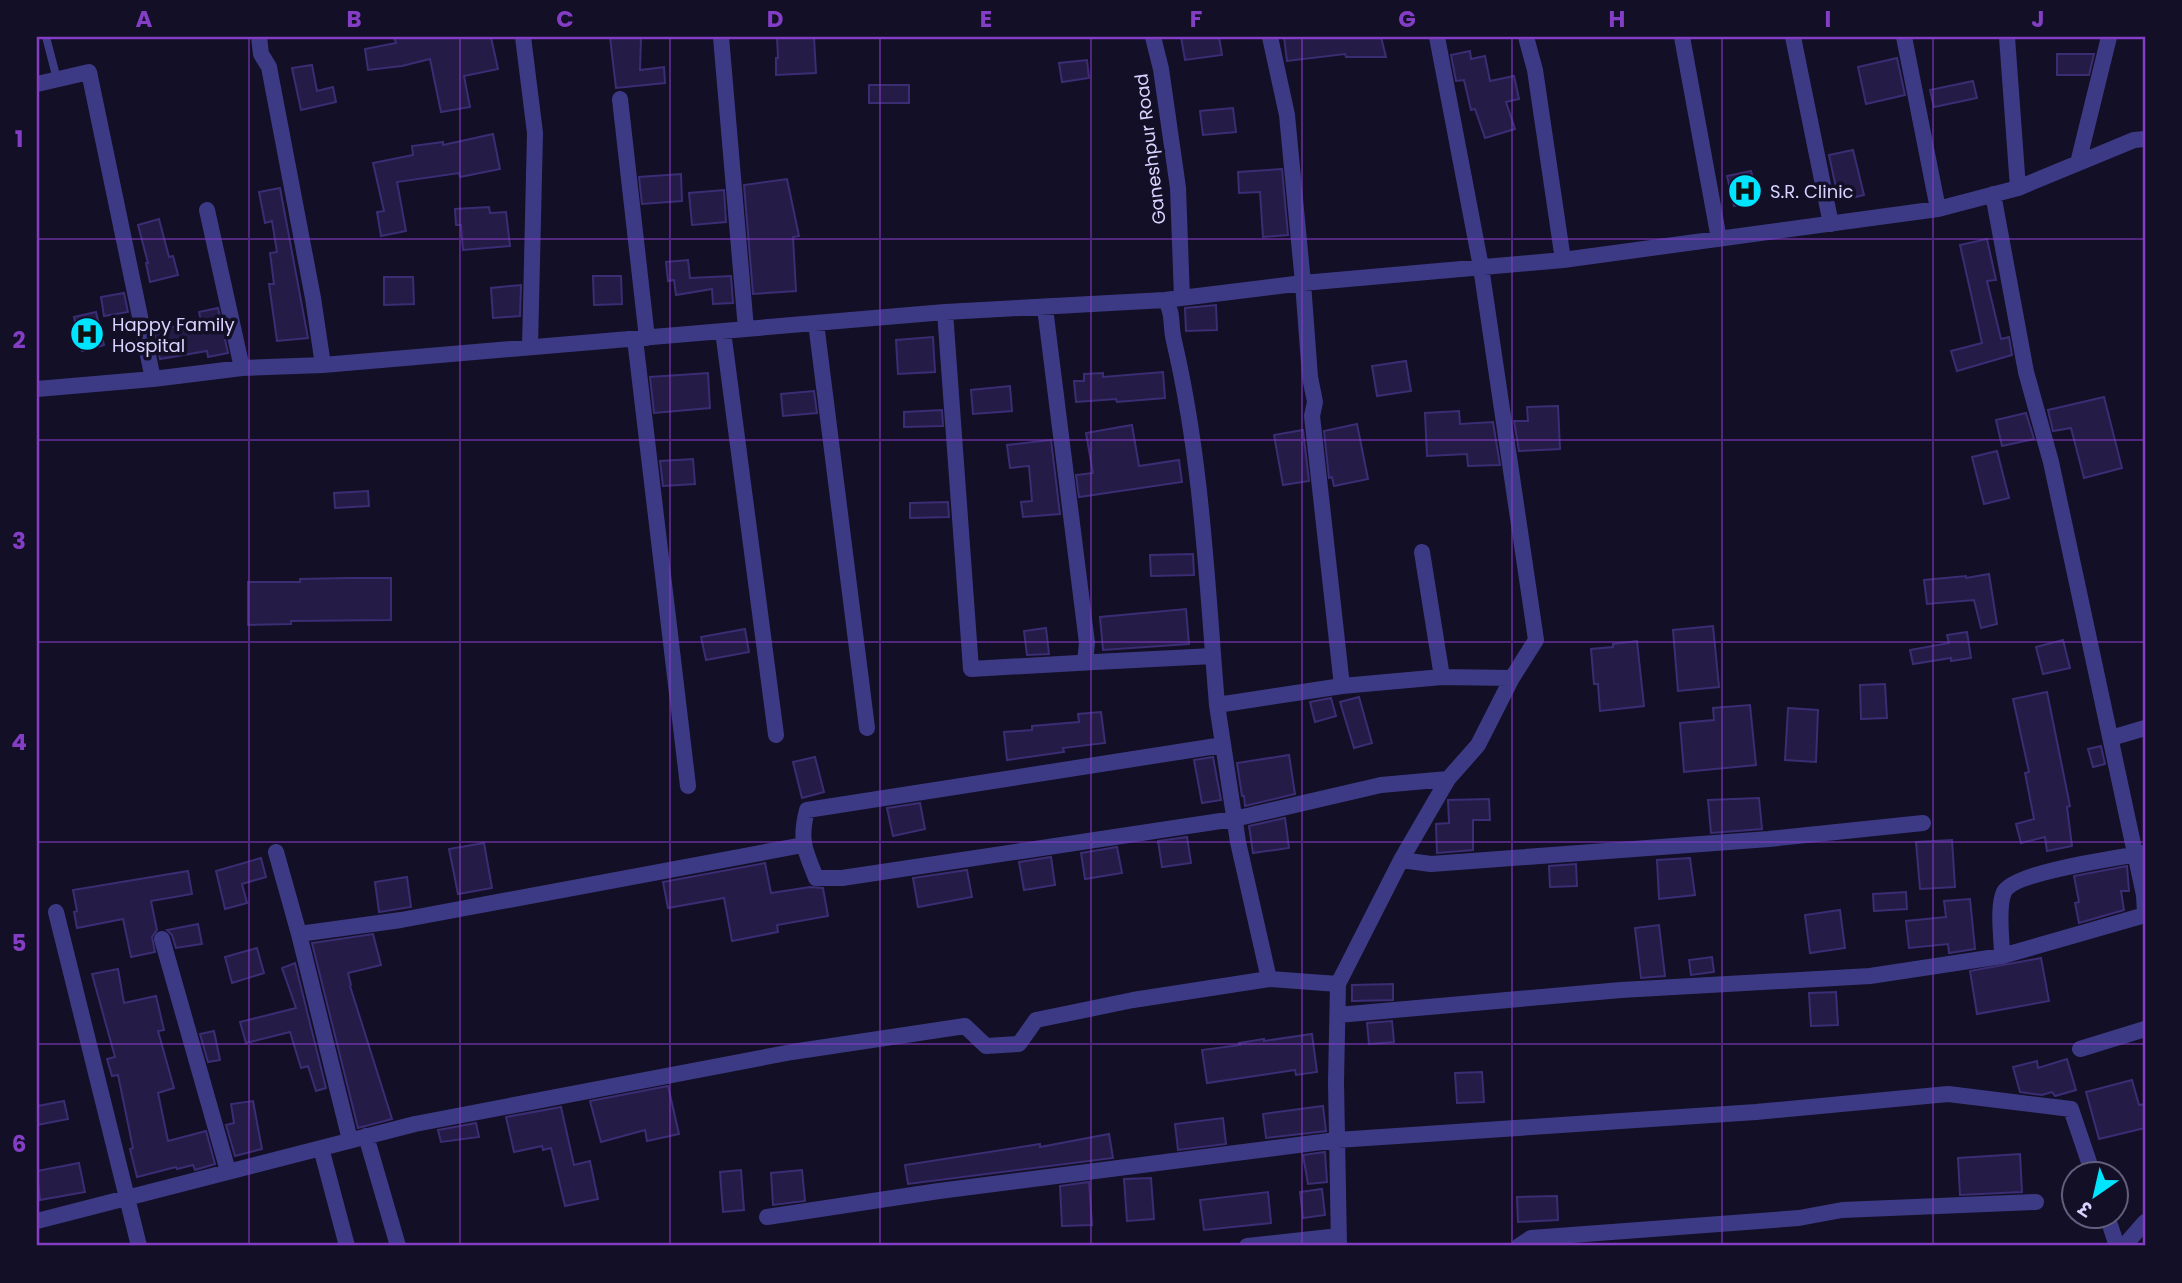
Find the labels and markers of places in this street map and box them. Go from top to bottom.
hospital icon: S.R. Clinic [1726,172,1764,210]
place label: S.R. Clinic [1770,179,1854,204]
place label: Happy Family Hospital [112,312,235,358]
hospital icon: Happy Family Hospital [68,315,106,353]

